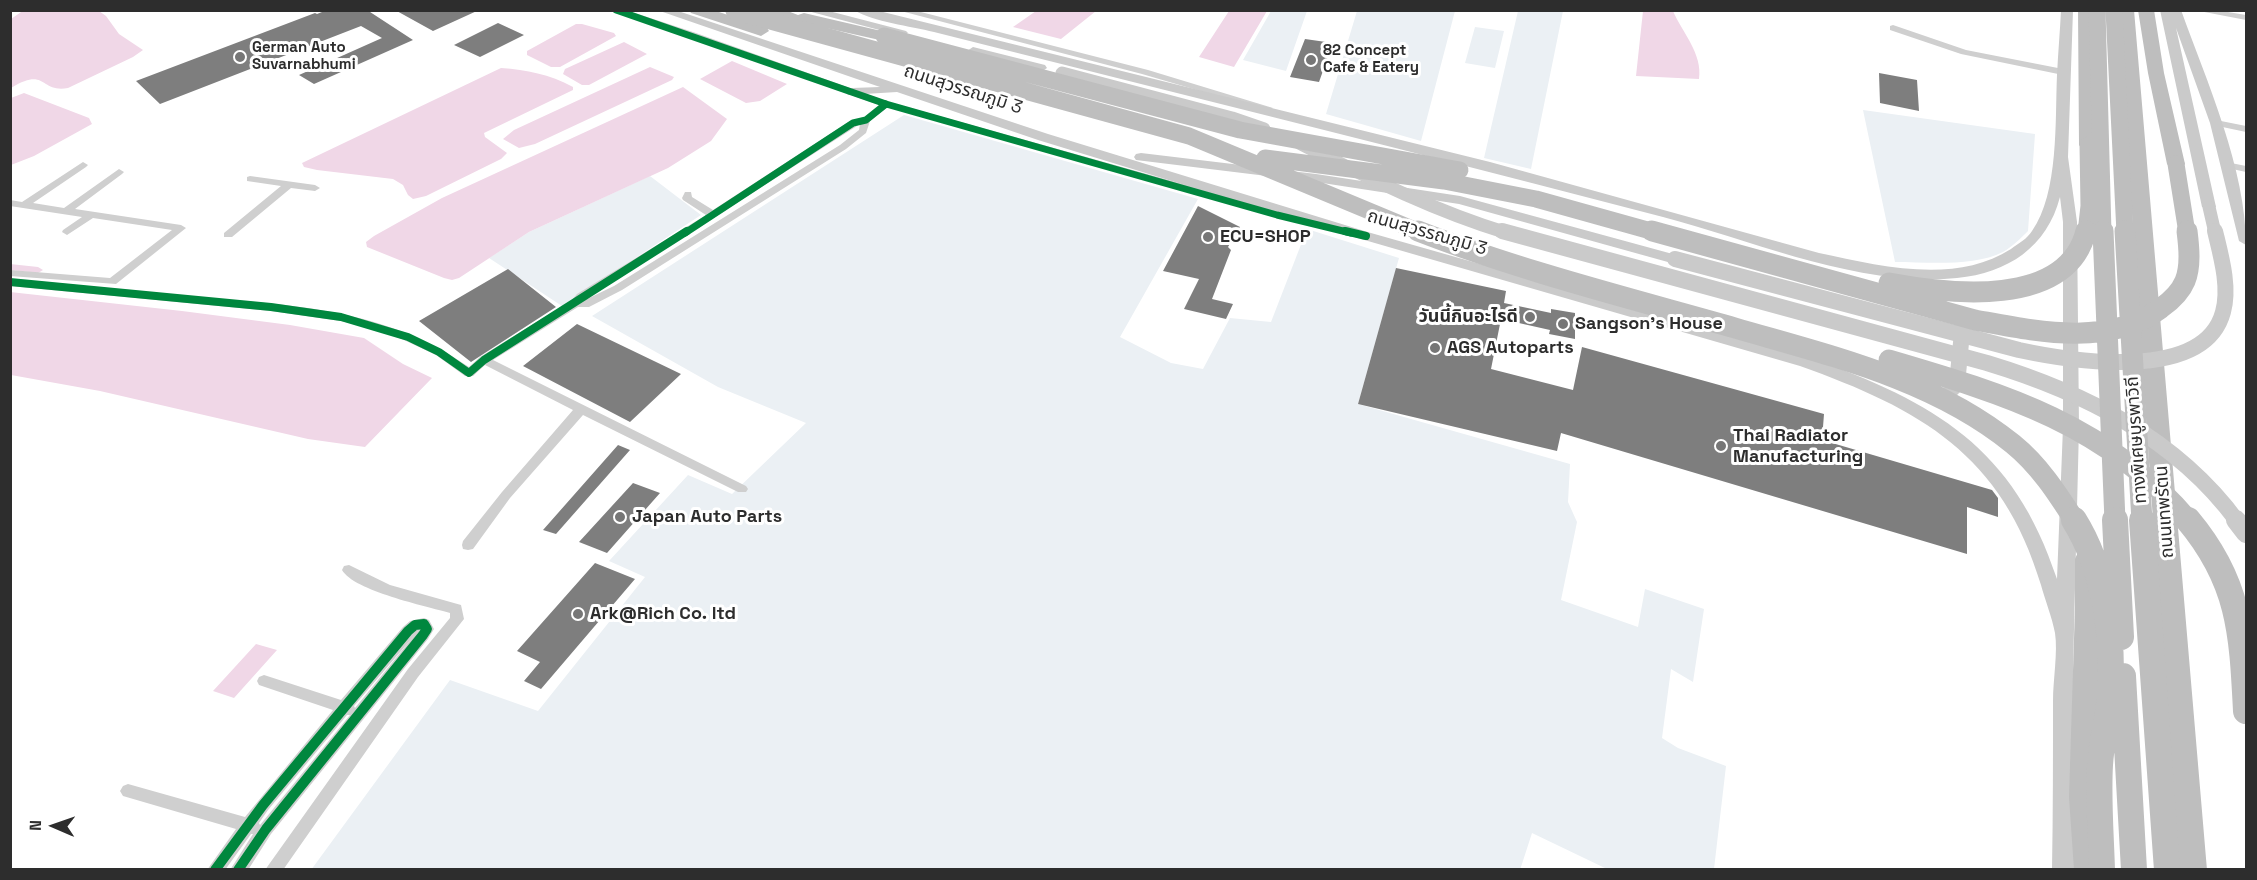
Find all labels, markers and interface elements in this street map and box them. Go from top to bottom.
place label: German Auto Suvarnabhumi [252,39,356,74]
place label: 82 Concept Cafe & Eatery [1323,42,1419,77]
marker: German Auto Suvarnabhumi [233,50,247,64]
marker: 82 Concept Cafe & Eatery [1304,53,1318,67]
street label: ถนนสุวรรณภูมิ 3 [901,61,1025,119]
street label: ถนนสุวรรณภูมิ 3 [1365,206,1489,260]
place label: ECU=SHOP [1220,226,1311,248]
marker: ECU=SHOP [1201,230,1215,244]
place label: วันนี้กินอะไรดี [1419,306,1518,328]
marker: วันนี้กินอะไรดี [1523,310,1537,324]
place label: Sangson's House [1575,313,1723,335]
marker: Sangson's House [1556,317,1570,331]
place label: AGS Autoparts [1447,337,1574,359]
marker: AGS Autoparts [1428,341,1442,355]
street label: ทางพิเศษบูรพาวิถี [2122,376,2152,504]
place label: Thai Radiator Manufacturing [1733,425,1863,468]
marker: Thai Radiator Manufacturing [1714,439,1728,453]
street label: ถนนเทพรัตน [2151,465,2179,559]
place label: Japan Auto Parts [632,506,782,528]
marker: Japan Auto Parts [613,510,627,524]
place label: Ark@Rich Co. ltd [590,603,736,625]
marker: Ark@Rich Co. ltd [571,607,585,621]
north arrow [24,796,84,856]
text: N [25,820,46,831]

